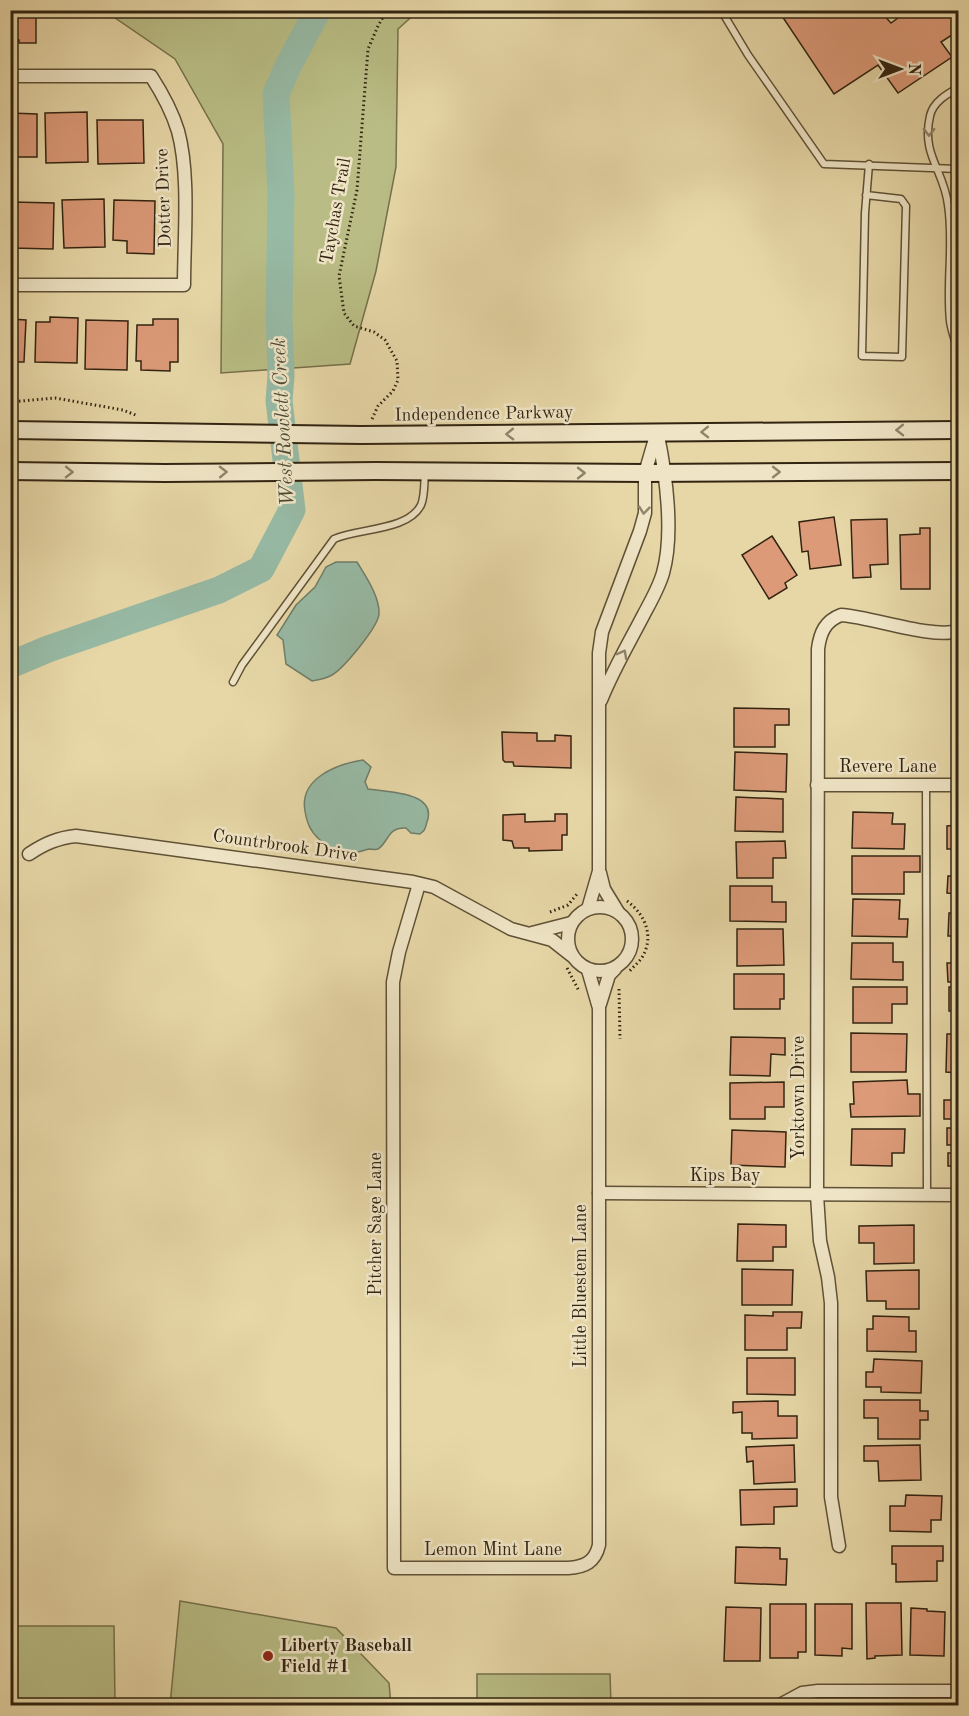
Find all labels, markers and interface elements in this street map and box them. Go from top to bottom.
north arrow [870,39,930,99]
text: N [905,63,921,76]
one-way arrow [922,128,935,137]
street label: Dotter Drive [153,148,175,248]
street label: Taychas Trail [318,156,354,265]
water label: West Rowlett Creek [270,337,298,507]
street label: Independence Parkway [394,403,574,425]
one-way arrow [896,424,905,436]
one-way arrow [701,426,710,438]
one-way arrow [506,428,515,440]
one-way arrow [64,465,73,478]
one-way arrow [219,466,228,479]
one-way arrow [577,466,586,479]
one-way arrow [772,466,781,478]
one-way arrow [638,505,651,515]
one-way arrow [616,650,627,660]
street label: Revere Lane [839,758,937,776]
street label: Countrbrook Drive [211,827,359,865]
street label: Yorktown Drive [790,1036,808,1160]
street label: Pitcher Sage Lane [367,1152,385,1296]
street label: Kips Bay [689,1167,761,1185]
street label: Little Bluestem Lane [572,1204,590,1368]
street label: Lemon Mint Lane [424,1541,562,1559]
place label: Liberty Baseball Field #1 [280,1637,413,1676]
marker: Liberty Baseball Field #1 [261,1649,275,1663]

